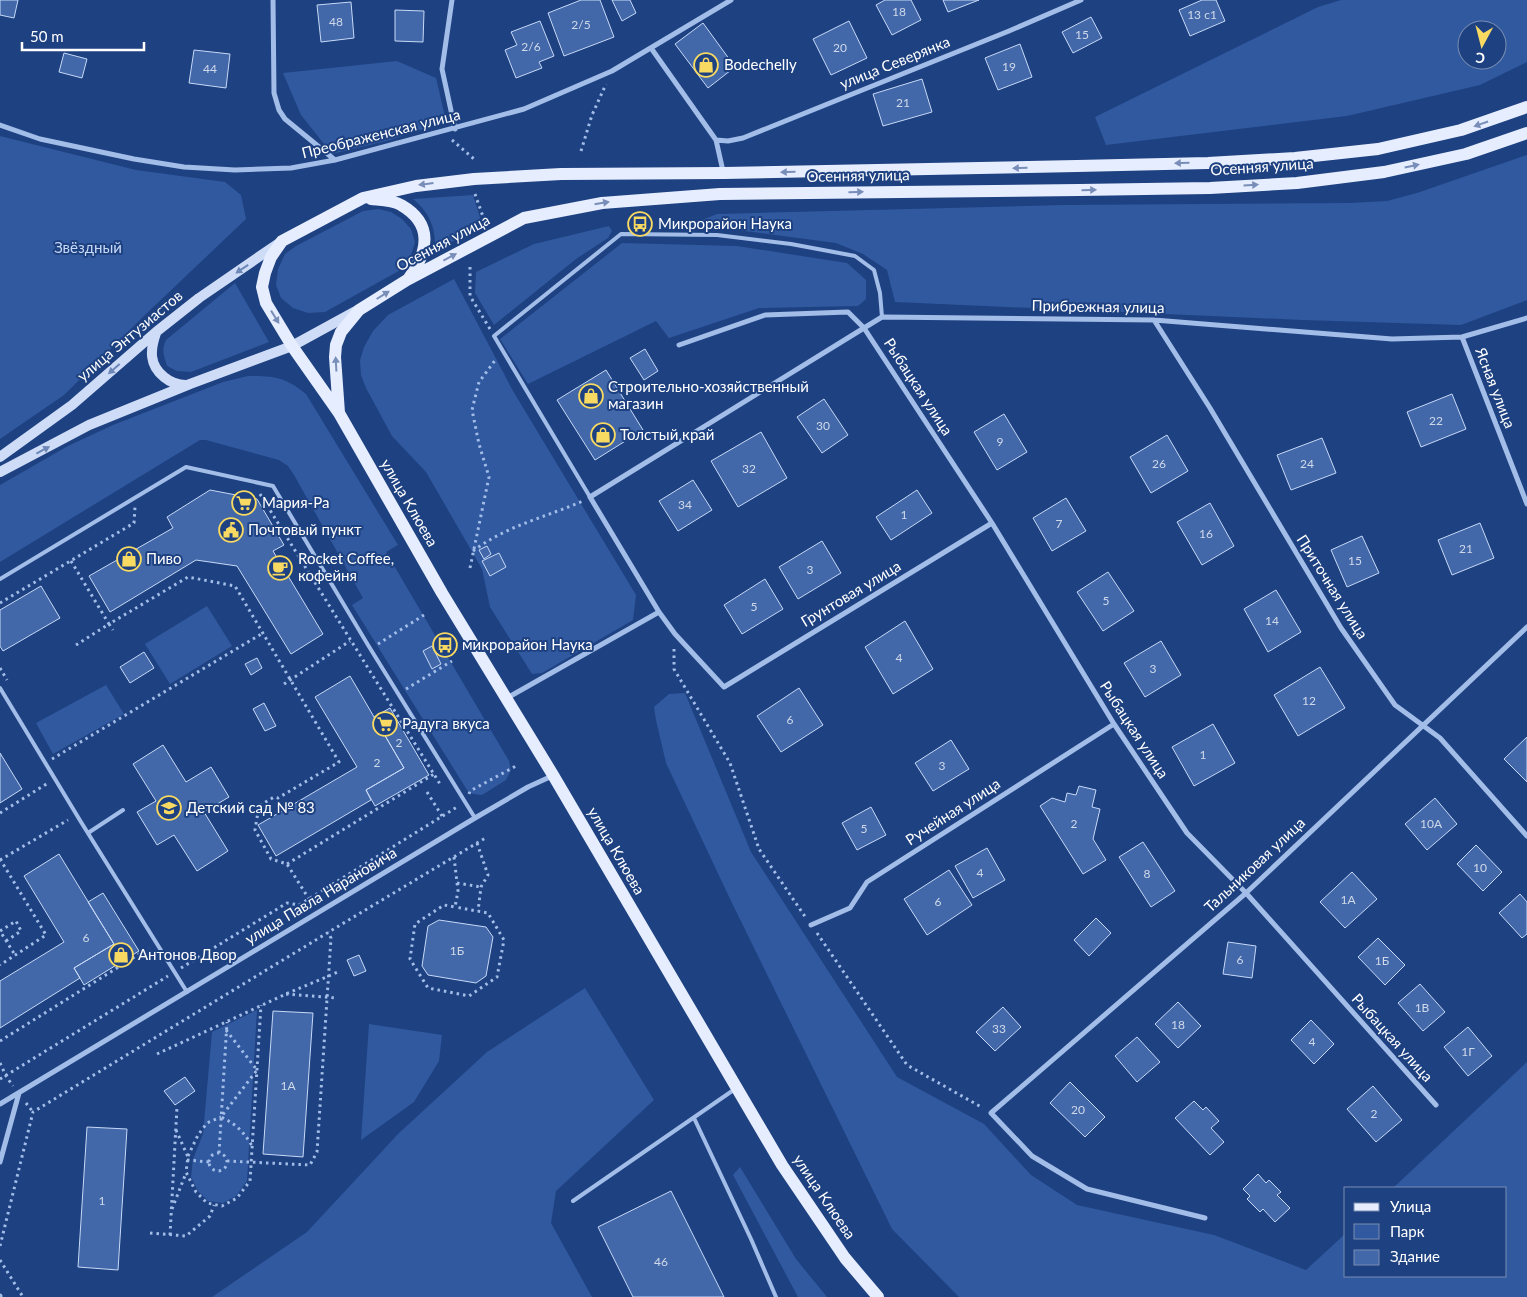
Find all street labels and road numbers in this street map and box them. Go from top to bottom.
street label: улица Северянка [837,32,952,92]
street label: Преображенская улица [300,105,462,161]
street label: Осенняя улица [1210,153,1314,179]
street label: Осенняя улица [806,165,910,185]
street label: Осенняя улица [393,210,492,274]
street label: улица Энтузиастов [73,286,186,384]
street label: Прибрежная улица [1031,296,1165,316]
street label: Рыбацкая улица [881,334,957,438]
street label: Ясная улица [1472,344,1520,431]
street label: улица Клюева [378,455,442,550]
street label: Приточная улица [1294,531,1372,642]
street label: Грунтовая улица [797,556,904,630]
street label: Рыбацкая улица [1097,677,1173,781]
street label: Ручейная улица [902,774,1003,848]
street label: улица Клюева [585,803,649,898]
street label: Тальниковая улица [1200,813,1308,915]
street label: улица Павла Нарановича [242,843,399,948]
street label: Рыбацкая улица [1348,990,1437,1085]
street label: улица Клюева [790,1151,860,1242]

